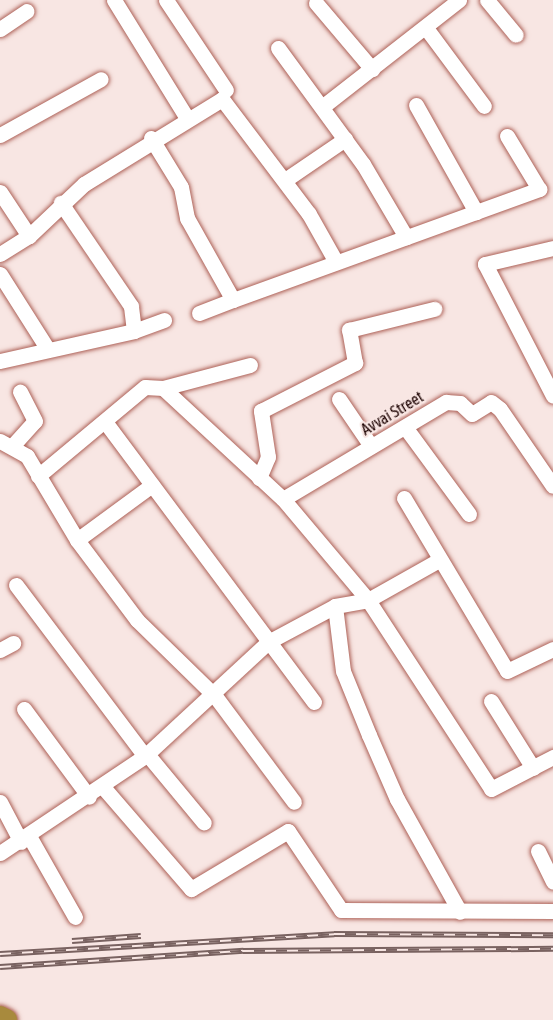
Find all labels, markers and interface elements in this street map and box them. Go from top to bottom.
street label: Avvai Street [357,387,427,439]

